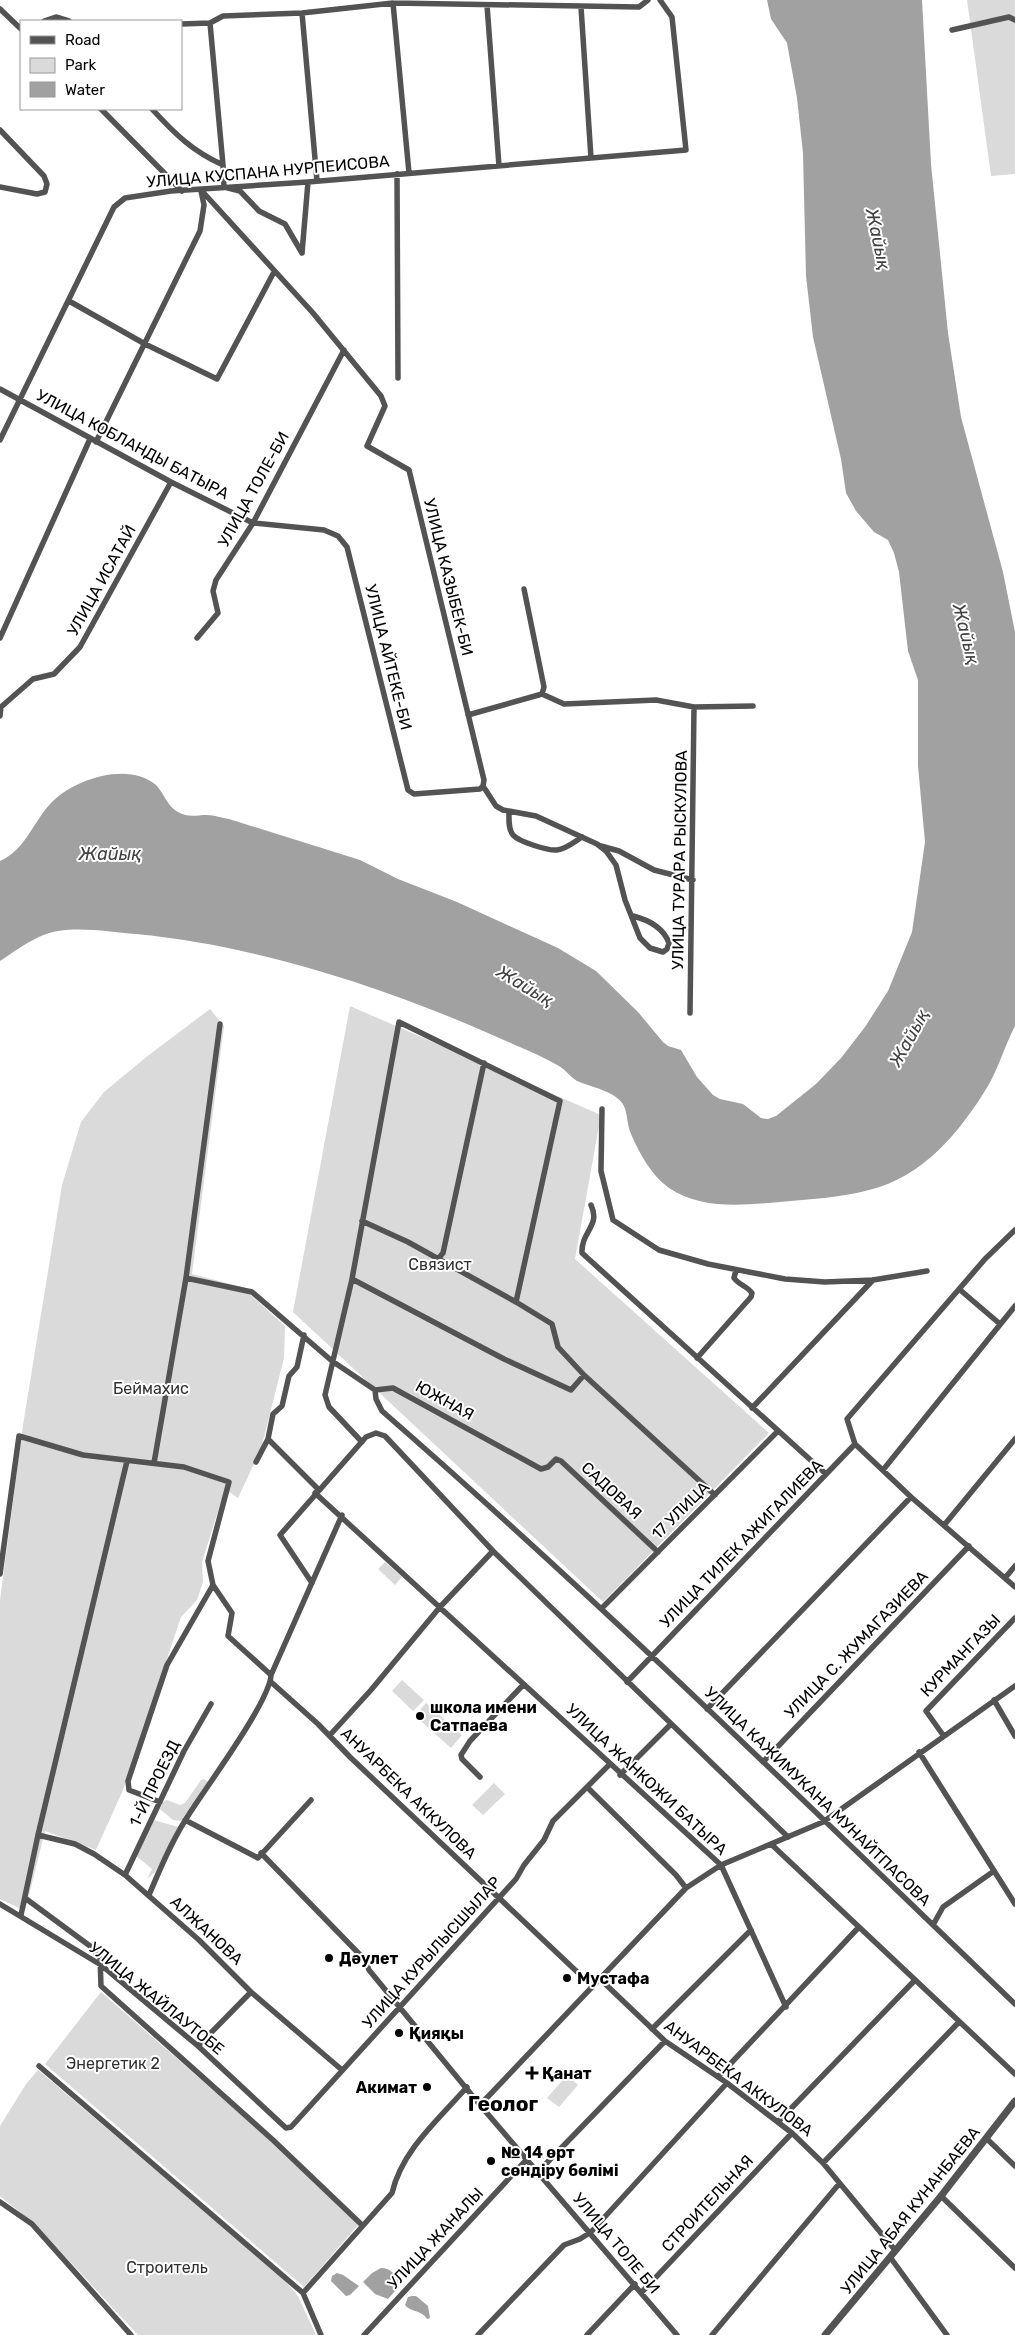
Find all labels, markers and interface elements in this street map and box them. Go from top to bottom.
legend [20,20,182,110]
text: Road [65,31,101,49]
text: Park [65,56,96,74]
text: Water [65,81,105,99]
street label: УЛИЦА КУСПАНА НУРПЕИСОВА [146,151,391,192]
water label: Жайық [861,206,895,272]
street label: УЛИЦА КОБЛАНДЫ БАТЫРА [33,385,233,504]
street label: УЛИЦА ТОЛЕ-БИ [214,428,293,550]
street label: УЛИЦА КАЗЫБЕК-БИ [420,496,477,658]
street label: УЛИЦА ИСАТАЙ [63,522,140,639]
street label: УЛИЦА АЙТЕКЕ-БИ [361,582,416,732]
water label: Жайық [948,601,984,667]
street label: УЛИЦА ТУРАРА РЫСКУЛОВА [668,750,691,970]
water label: Жайық [78,843,142,865]
water label: Жайық [492,960,558,1012]
water label: Жайық [884,1005,934,1071]
park label: Связист [408,1255,472,1274]
street label: ЮЖНАЯ [412,1377,477,1424]
park label: Беймахис [113,1379,189,1398]
street label: УЛИЦА ТИЛЕК АЖИГАЛИЕВА [656,1455,827,1631]
street label: САДОВАЯ [578,1458,646,1523]
street label: 17 УЛИЦА [648,1477,713,1543]
street label: УЛИЦА С. ЖУМАГАЗИЕВА [781,1566,932,1722]
street label: КУРМАНГАЗЫ [916,1610,1004,1700]
street label: УЛИЦА КАЖИМУКАНА МУНАЙТПАСОВА [701,1683,935,1910]
place label: школа имени Сатпаева [430,1698,537,1735]
street label: УЛИЦА ЖАНКОЖИ БАТЫРА [562,1700,731,1859]
marker: школа имени Сатпаева [414,1710,426,1722]
street label: АНУАРБЕКА АККУЛОВА [337,1724,481,1863]
street label: 1-Й ПРОЕЗД [125,1737,184,1830]
street label: УЛИЦА КУРЫЛЫСШЫЛАР [358,1873,504,2032]
street label: АЛЖАНОВА [166,1892,247,1969]
street label: УЛИЦА ЖАЙЛАУТОБЕ [85,1938,228,2059]
place label: Дәулет [339,1949,398,1968]
marker: Дәулет [323,1952,335,1964]
place label: Мустафа [577,1969,649,1988]
marker: Мустафа [561,1972,573,1984]
street label: АНУАРБЕКА АККУЛОВА [661,2016,817,2141]
place label: Қияқы [409,2024,464,2043]
marker: Қияқы [393,2027,405,2039]
park label: Энергетик 2 [66,2054,160,2073]
place label: Қанат [542,2064,592,2083]
marker: Қанат [526,2067,538,2079]
place label: Акимат [356,2078,417,2097]
marker: Акимат [421,2081,433,2093]
district label: Геолог [468,2091,539,2116]
street label: УЛИЦА АБАЯ КУНАНБАЕВА [837,2123,984,2298]
place label: № 14 өрт сөндіру бөлімі [501,2143,618,2180]
street label: СТРОИТЕЛЬНАЯ [658,2151,757,2256]
marker: № 14 өрт сөндіру бөлімі [485,2155,497,2167]
street label: УЛИЦА ЖАНАЛЫ [384,2184,487,2293]
street label: УЛИЦА ТОЛЕ БИ [569,2189,664,2297]
park label: Строитель [126,2258,208,2277]

